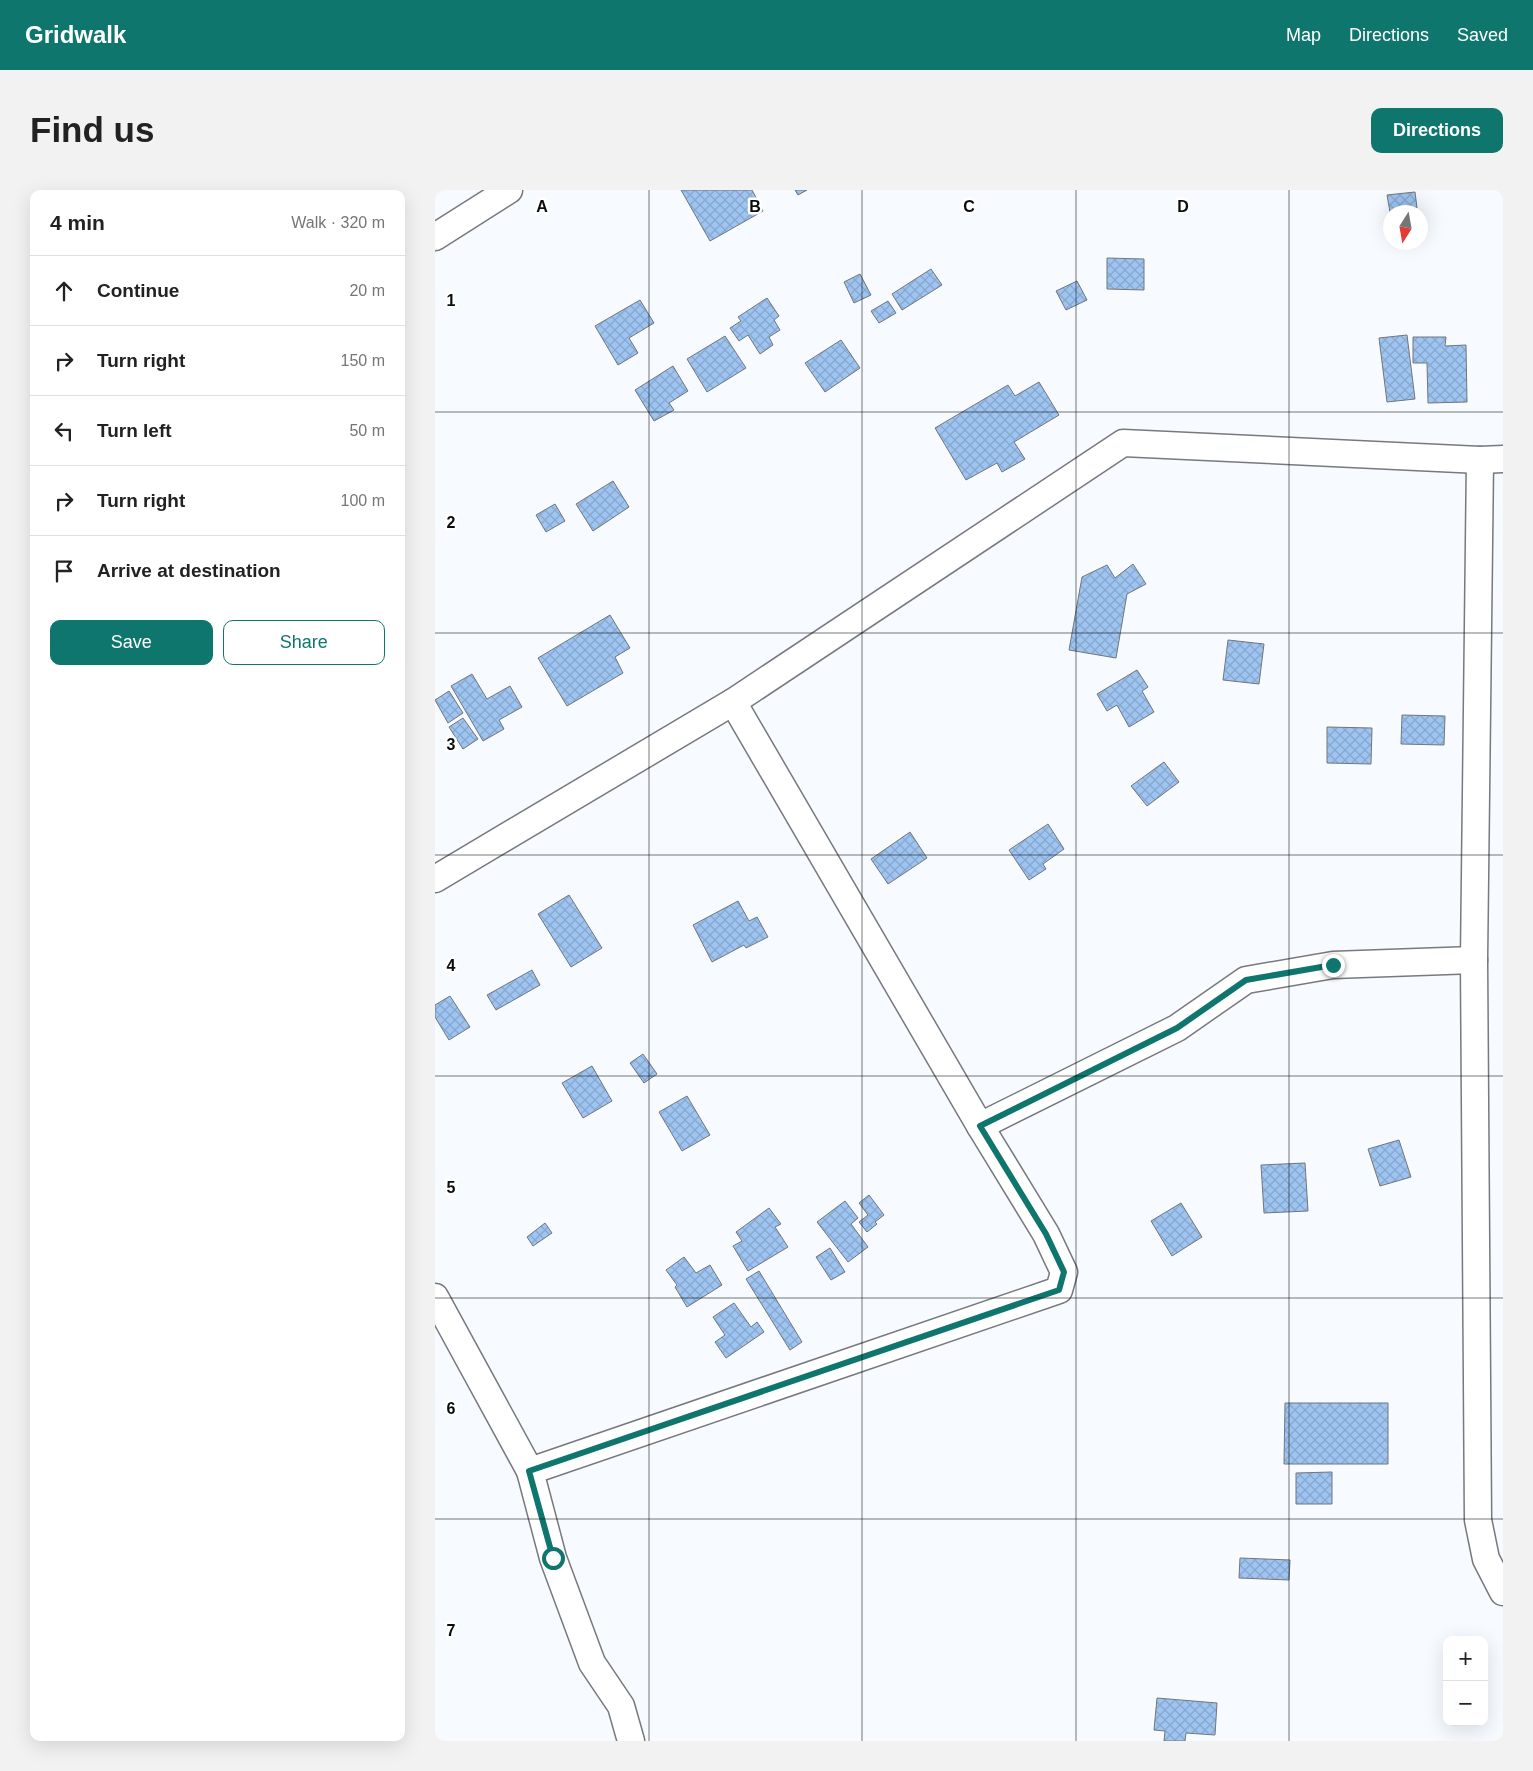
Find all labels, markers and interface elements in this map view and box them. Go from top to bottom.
text: Gridwalk [25,21,126,48]
text: Map [1286,25,1321,45]
text: Directions [1349,25,1429,45]
text: Saved [1457,25,1508,45]
button: Directions [1371,108,1503,153]
text: Find us [30,110,154,149]
text: A [536,198,548,215]
text: B [749,198,761,215]
text: C [963,198,975,215]
text: D [1177,198,1189,215]
north arrow [1383,205,1428,250]
text: 4 min [50,211,105,234]
text: Walk · 320 m [291,214,385,231]
icon: ahead [50,277,78,305]
text: Continue [97,280,179,301]
text: 20 m [349,282,385,299]
text: 1 [447,292,456,309]
icon: right [50,347,78,375]
text: Turn right [97,350,185,371]
text: 150 m [341,352,385,369]
icon: left [50,417,78,445]
text: Turn left [97,420,172,441]
text: 50 m [349,422,385,439]
icon: right [50,487,78,515]
text: Turn right [97,490,185,511]
text: 100 m [341,492,385,509]
text: 2 [447,514,456,531]
icon: arrive [50,557,78,585]
text: Arrive at destination [97,560,281,581]
button: Save [50,620,213,665]
button: Share [223,620,385,665]
text: 3 [447,736,456,753]
route end [1322,954,1345,977]
text: 4 [447,957,456,974]
text: 5 [447,1179,456,1196]
text: 6 [447,1400,456,1417]
route start [542,1547,565,1570]
text: 7 [447,1622,456,1639]
map controls [1443,1636,1488,1726]
button: + [1443,1636,1488,1681]
button: − [1443,1681,1488,1726]

